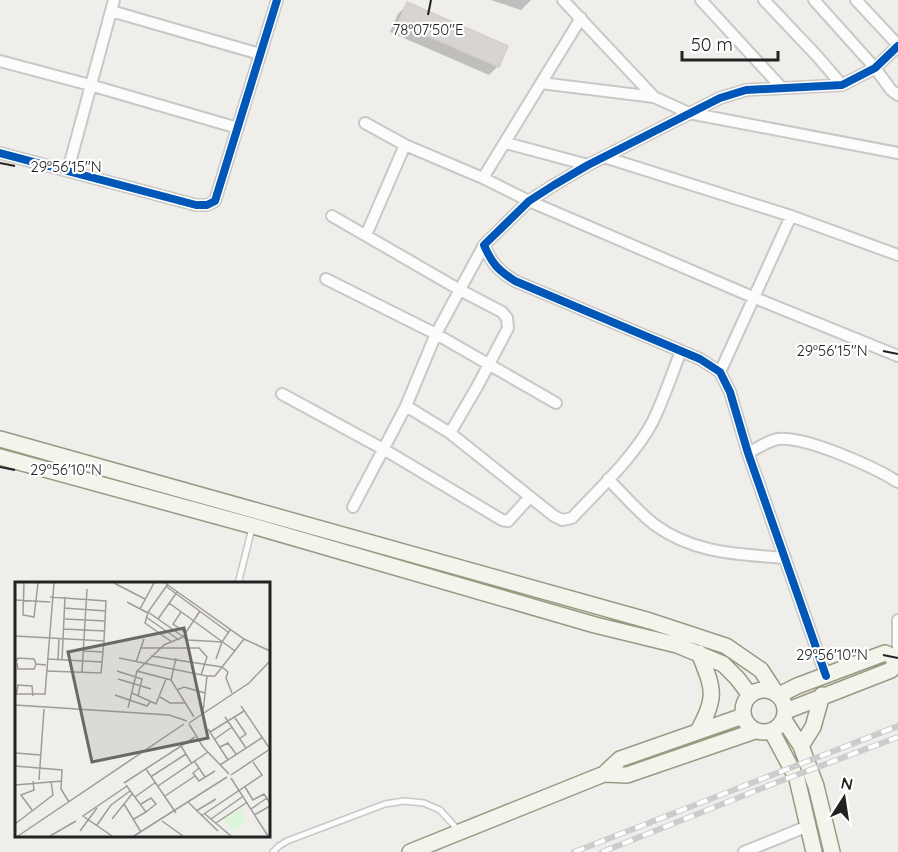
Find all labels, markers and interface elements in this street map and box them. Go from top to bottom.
text: 78°07'50"E [393,20,463,39]
scale bar [682,24,778,62]
text: 50 m [691,33,733,56]
text: 29°56'15"N [30,157,102,176]
text: 29°56'15"N [796,341,868,360]
text: 29°56'10"N [30,460,102,479]
inset map [15,582,270,837]
text: 29°56'10"N [796,645,868,664]
north arrow [814,768,874,828]
text: N [839,772,855,794]

